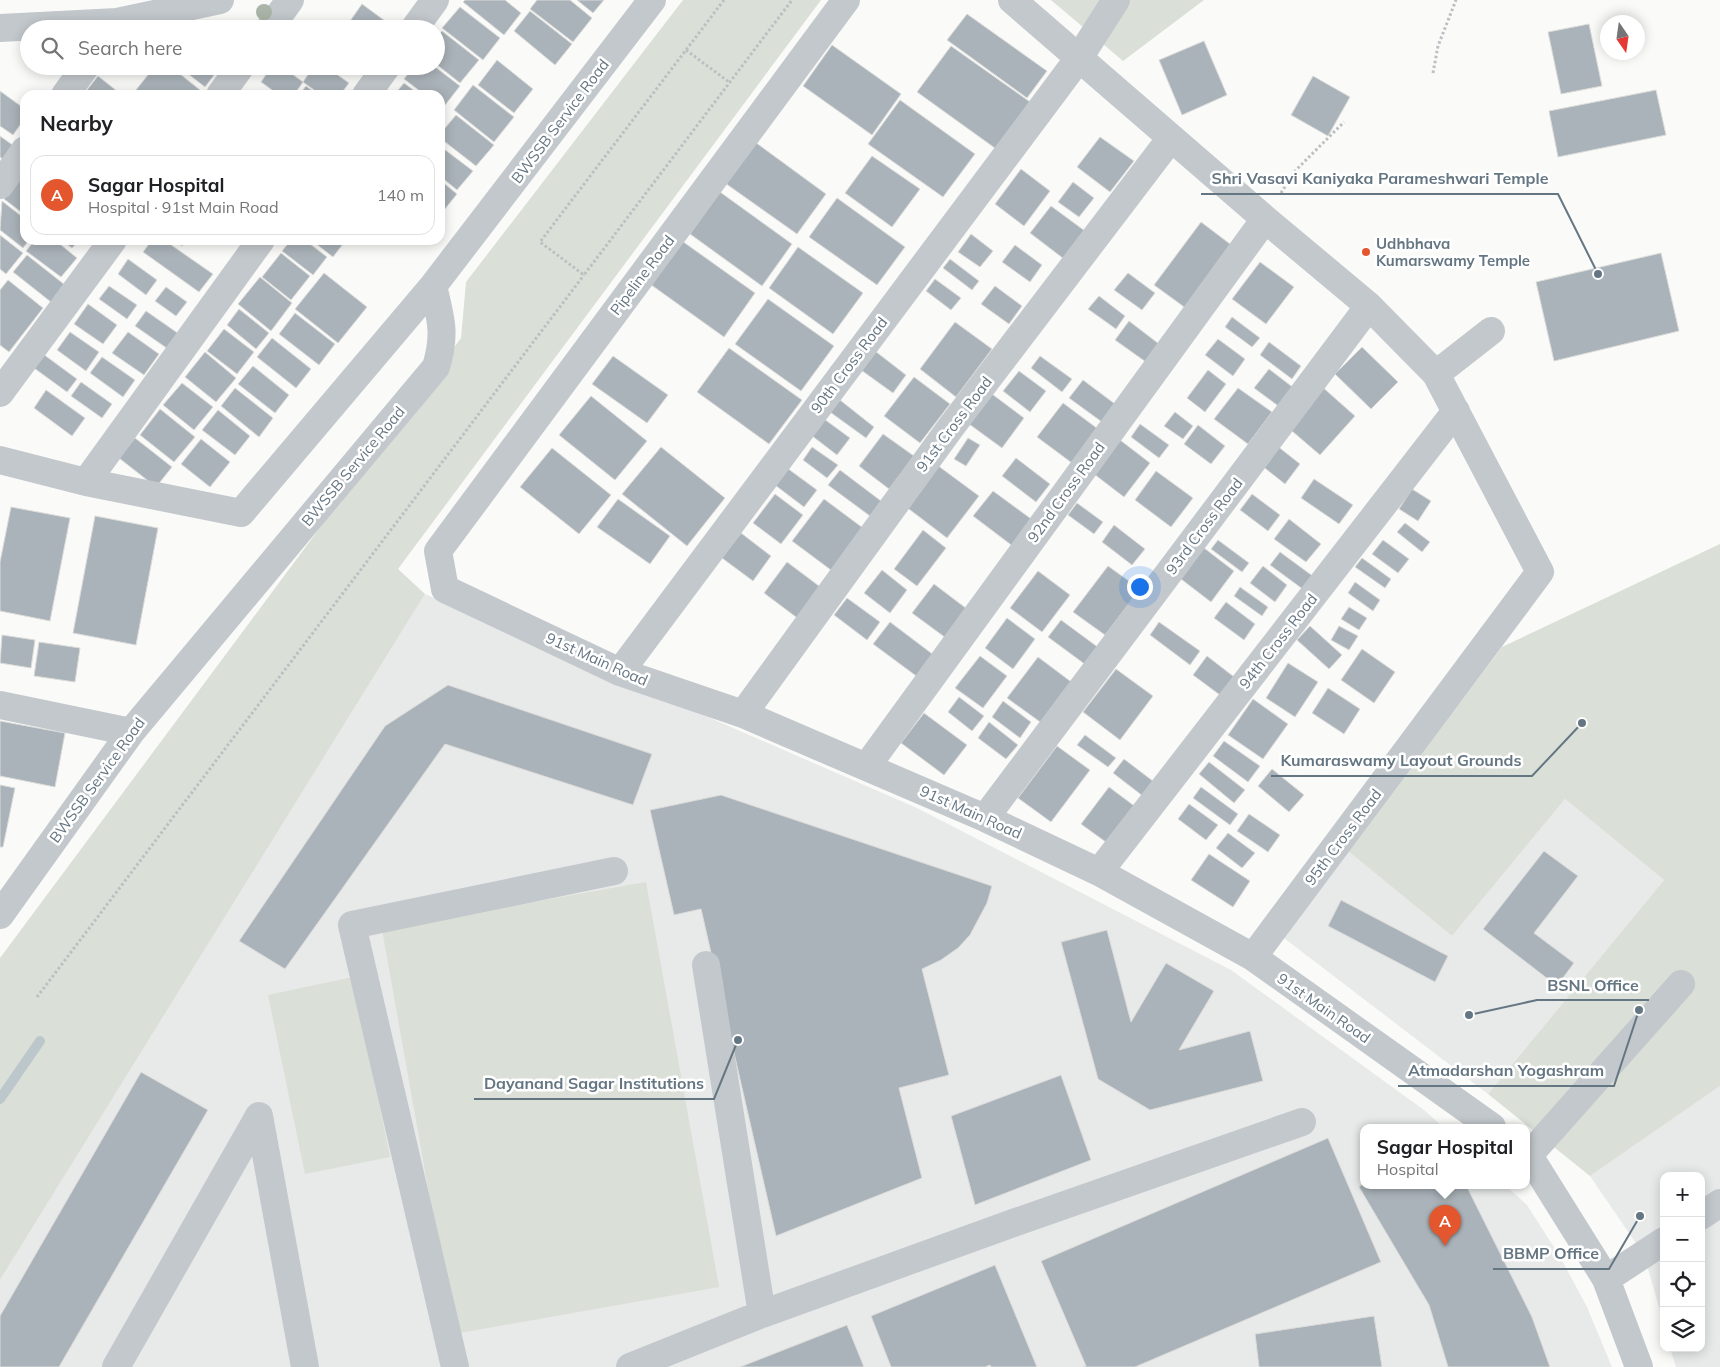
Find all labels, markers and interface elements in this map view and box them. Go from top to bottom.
north arrow [1600,15,1645,60]
search box [20,20,445,75]
icon: search [38,34,66,62]
text: Search here [78,36,182,60]
street label: BWSSB Service Road [507,55,613,187]
text: Nearby [40,110,113,136]
callout: Shri Vasavi Kaniyaka Parameshwari Temple [1201,163,1558,194]
text: Shri Vasavi Kaniyaka Parameshwari Temple [1212,168,1549,188]
text: Sagar Hospital [88,173,224,197]
text: A [51,185,63,205]
text: 140 m [377,185,424,205]
text: Hospital · 91st Main Road [88,197,279,217]
street label: Pipeline Road [606,231,678,319]
place label: Udhbhava Kumarswamy Temple [1376,234,1530,270]
marker: Udhbhava Kumarswamy Temple [1360,246,1372,258]
street label: 90th Cross Road [807,313,891,417]
street label: 91st Cross Road [912,373,996,475]
street label: BWSSB Service Road [297,402,409,530]
street label: 92nd Cross Road [1023,438,1109,546]
street label: 93rd Cross Road [1162,474,1246,578]
your location [1127,574,1153,600]
street label: 94th Cross Road [1235,590,1321,692]
street label: 91st Main Road [543,628,651,690]
street label: BWSSB Service Road [45,714,149,846]
callout: Kumaraswamy Layout Grounds [1271,745,1532,776]
text: Kumaraswamy Layout Grounds [1281,750,1521,770]
street label: 91st Main Road [917,781,1025,843]
street label: 95th Cross Road [1301,785,1385,889]
street label: 91st Main Road [1274,969,1374,1047]
callout: BSNL Office [1537,969,1649,1000]
text: BSNL Office [1547,975,1639,995]
callout: Atmadarshan Yogashram [1398,1055,1614,1086]
text: Atmadarshan Yogashram [1408,1060,1604,1080]
callout: Dayanand Sagar Institutions [474,1068,714,1099]
text: Dayanand Sagar Institutions [484,1073,704,1093]
popup [1360,1124,1530,1189]
text: Sagar Hospital [1377,1135,1513,1159]
text: Hospital [1377,1159,1439,1179]
map controls [1660,1172,1705,1352]
button: + [1660,1172,1705,1217]
pin: A [1429,1205,1461,1246]
button: − [1660,1217,1705,1262]
callout: BBMP Office [1493,1238,1609,1269]
text: BBMP Office [1503,1243,1599,1263]
button: locate [1660,1262,1705,1307]
button: layers [1660,1307,1705,1352]

